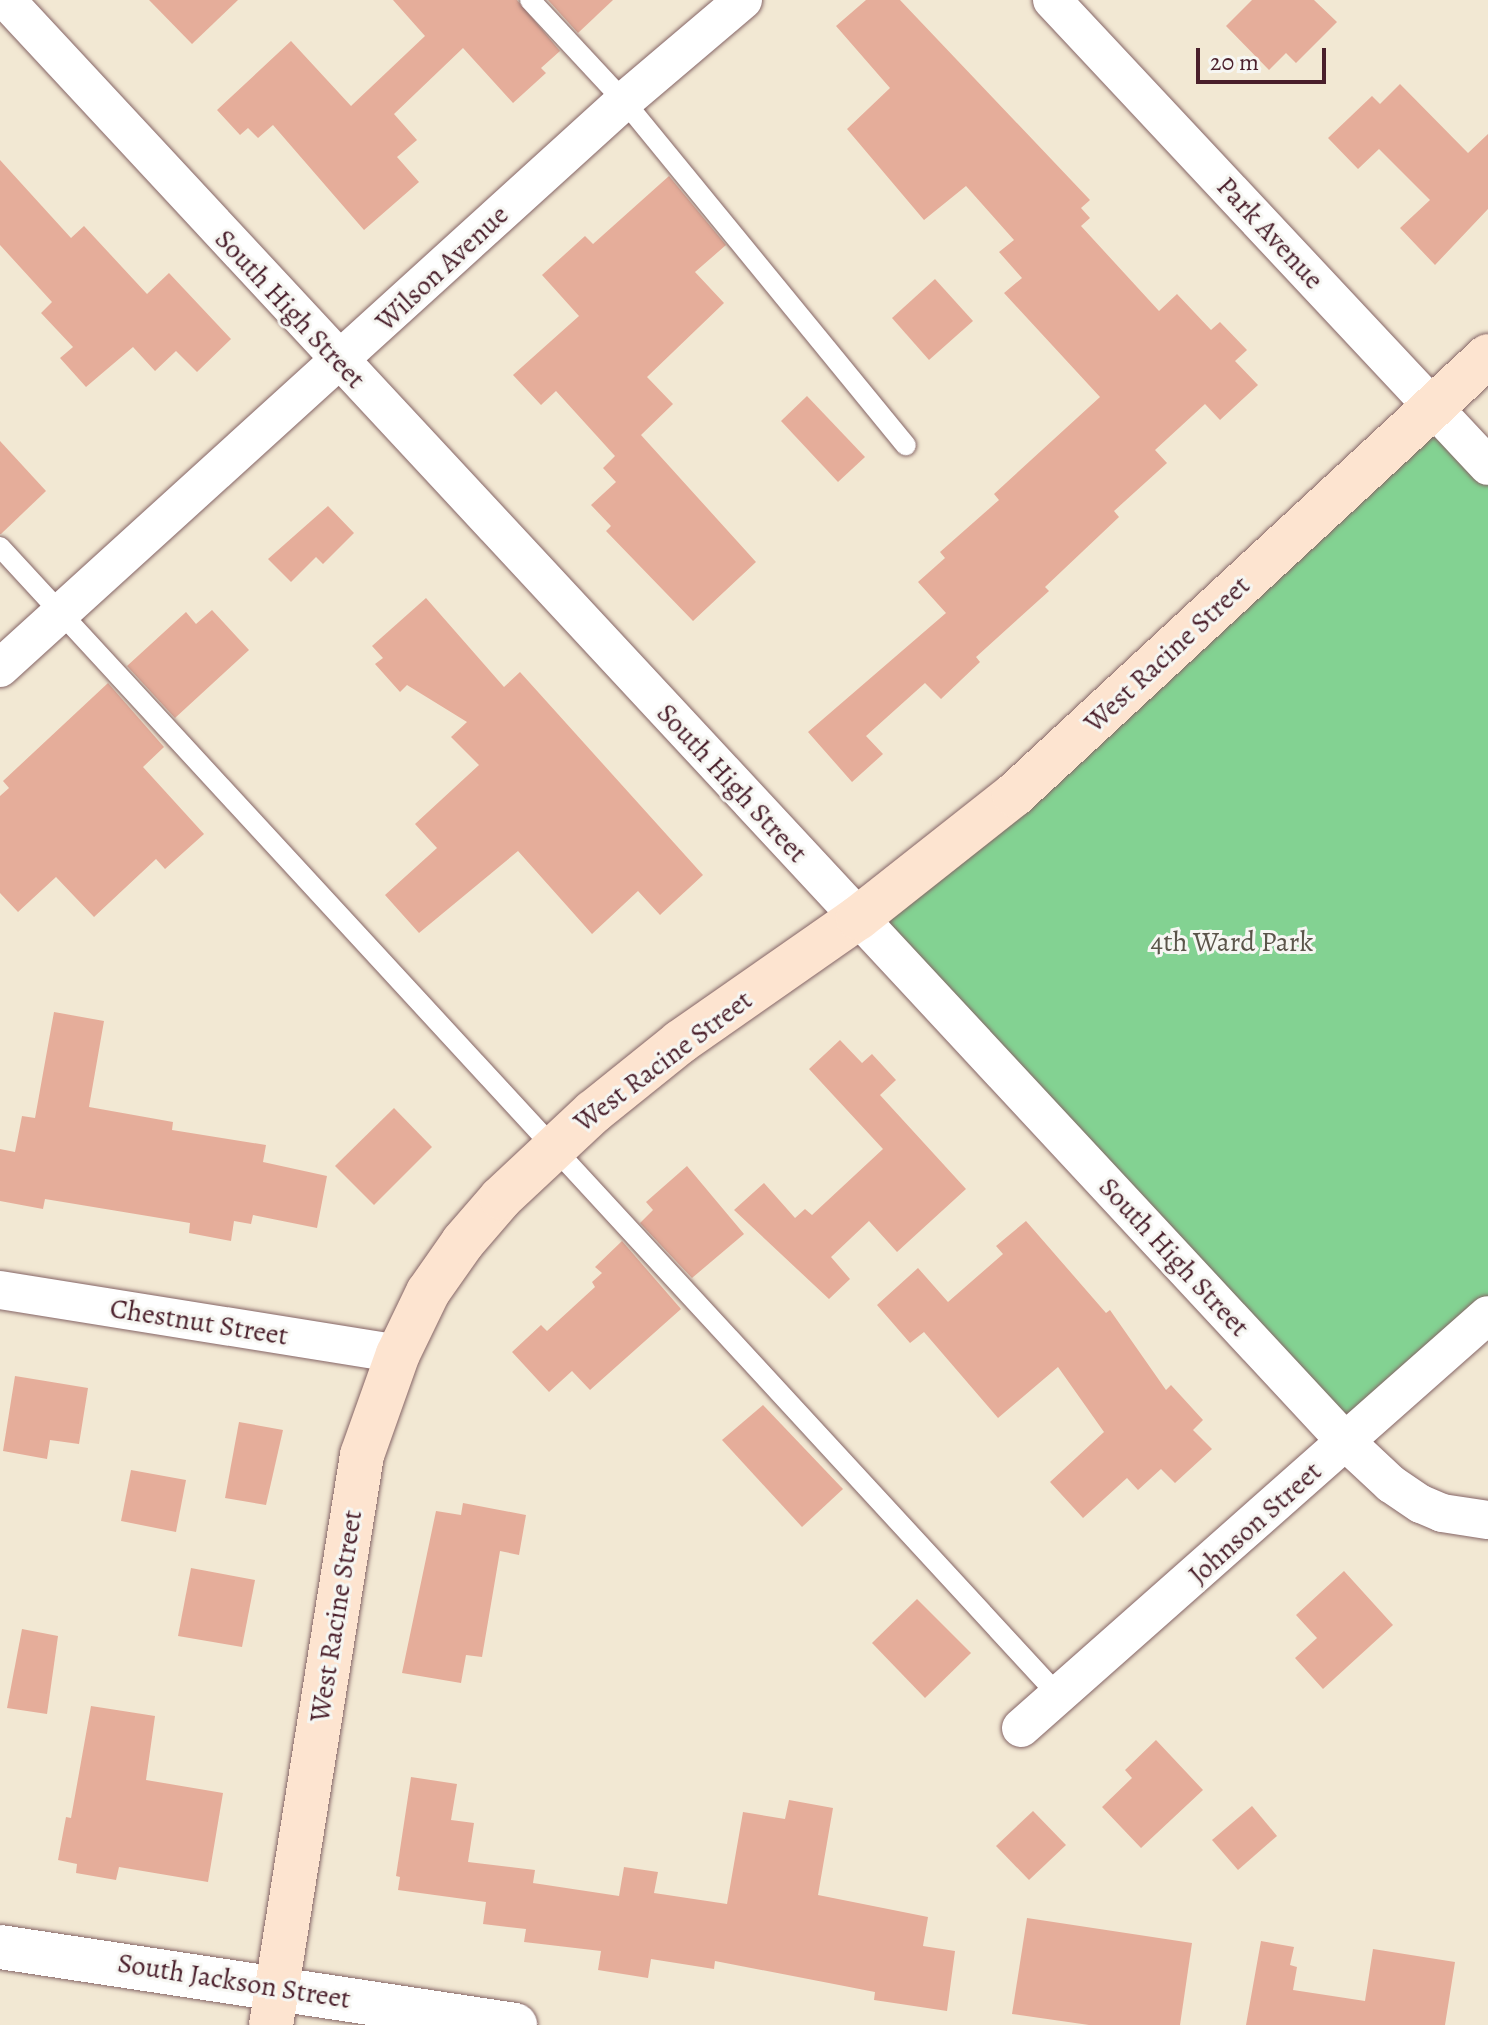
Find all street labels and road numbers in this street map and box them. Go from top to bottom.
street label: Park Avenue [1209,170,1331,296]
street label: Wilson Avenue [369,198,515,338]
street label: South High Street [208,223,372,395]
street label: West Racine Street [1077,569,1257,739]
street label: South High Street [650,697,814,869]
street label: West Racine Street [567,983,759,1139]
street label: South High Street [1092,1171,1256,1343]
street label: Chestnut Street [108,1291,290,1353]
street label: Johnson Street [1182,1455,1328,1591]
street label: West Racine Street [303,1508,369,1724]
street label: South Jackson Street [115,1946,353,2016]

